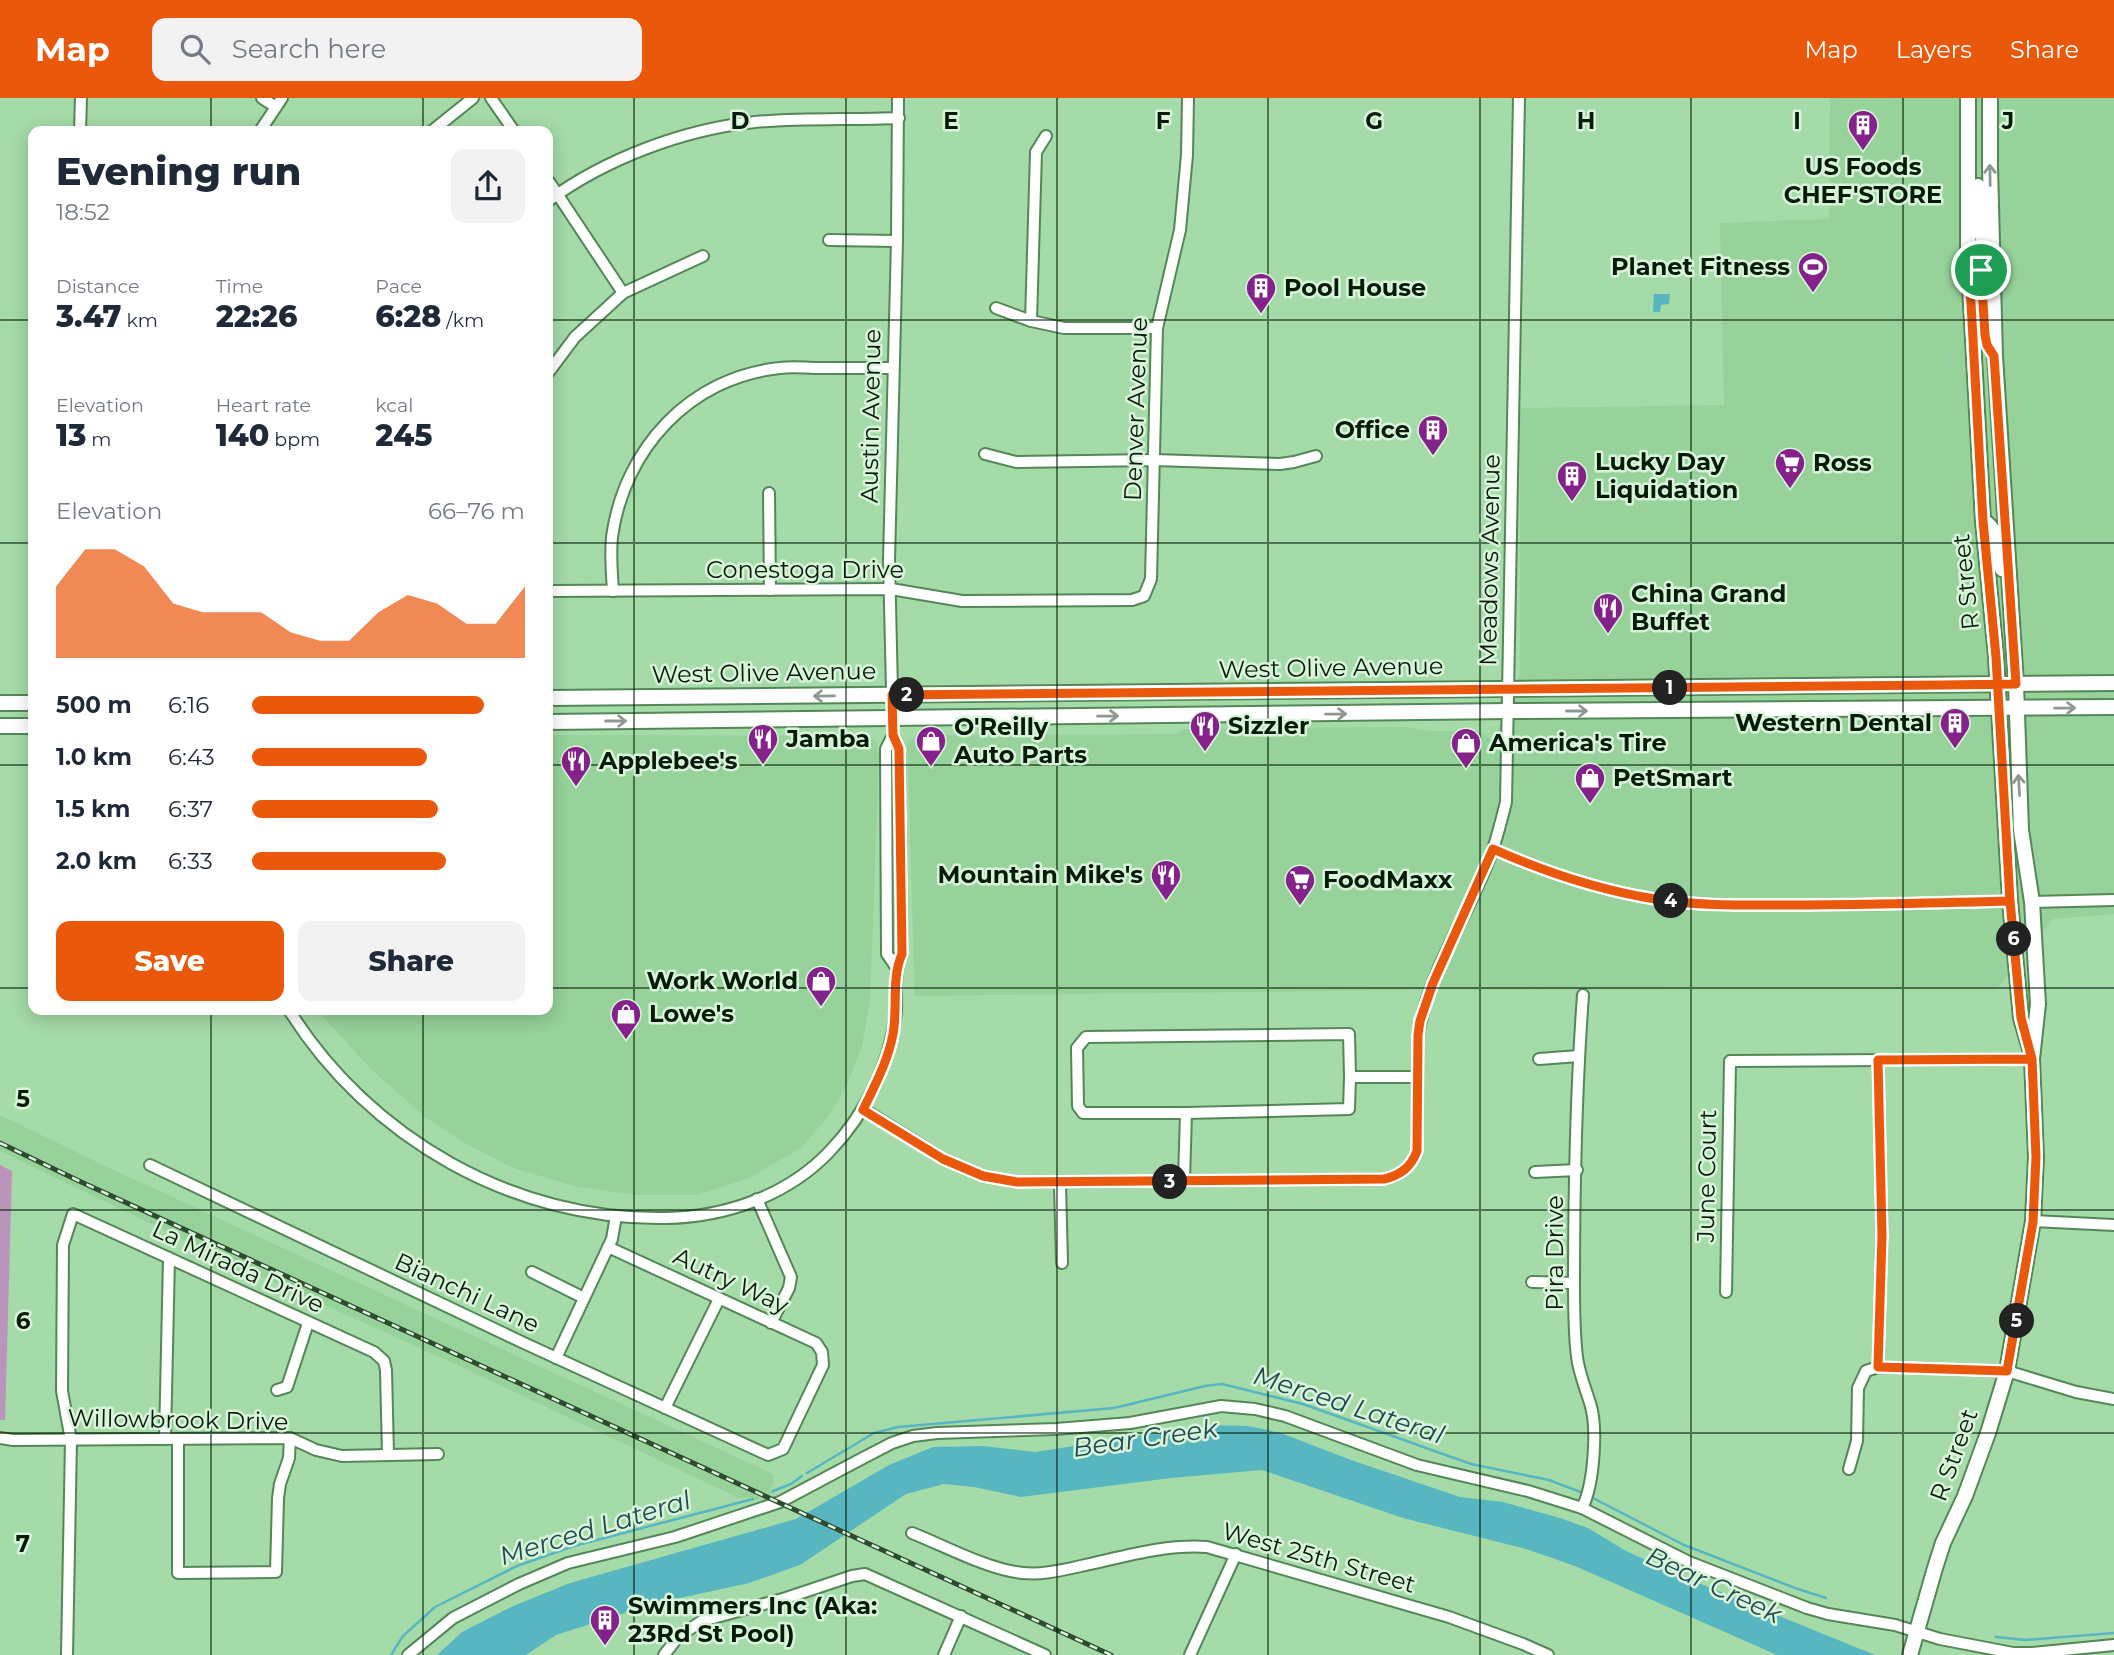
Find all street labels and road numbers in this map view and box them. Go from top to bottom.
street label: Denver Avenue [1118,317,1153,501]
street label: Austin Avenue [854,329,887,503]
street label: Meadows Avenue [1473,454,1506,666]
street label: R Street [1946,532,1985,631]
street label: Conestoga Drive [706,555,904,584]
street label: West Olive Avenue [1218,651,1444,684]
street label: West Olive Avenue [651,656,877,689]
street label: June Court [1691,1109,1722,1244]
street label: Pira Drive [1540,1195,1569,1311]
street label: La Mirada Drive [148,1214,329,1319]
street label: Autry Way [669,1241,793,1320]
street label: Bianchi Lane [390,1246,544,1339]
street label: Willowbrook Drive [67,1403,289,1436]
street label: R Street [1923,1404,1984,1505]
street label: West 25th Street [1219,1516,1419,1599]

